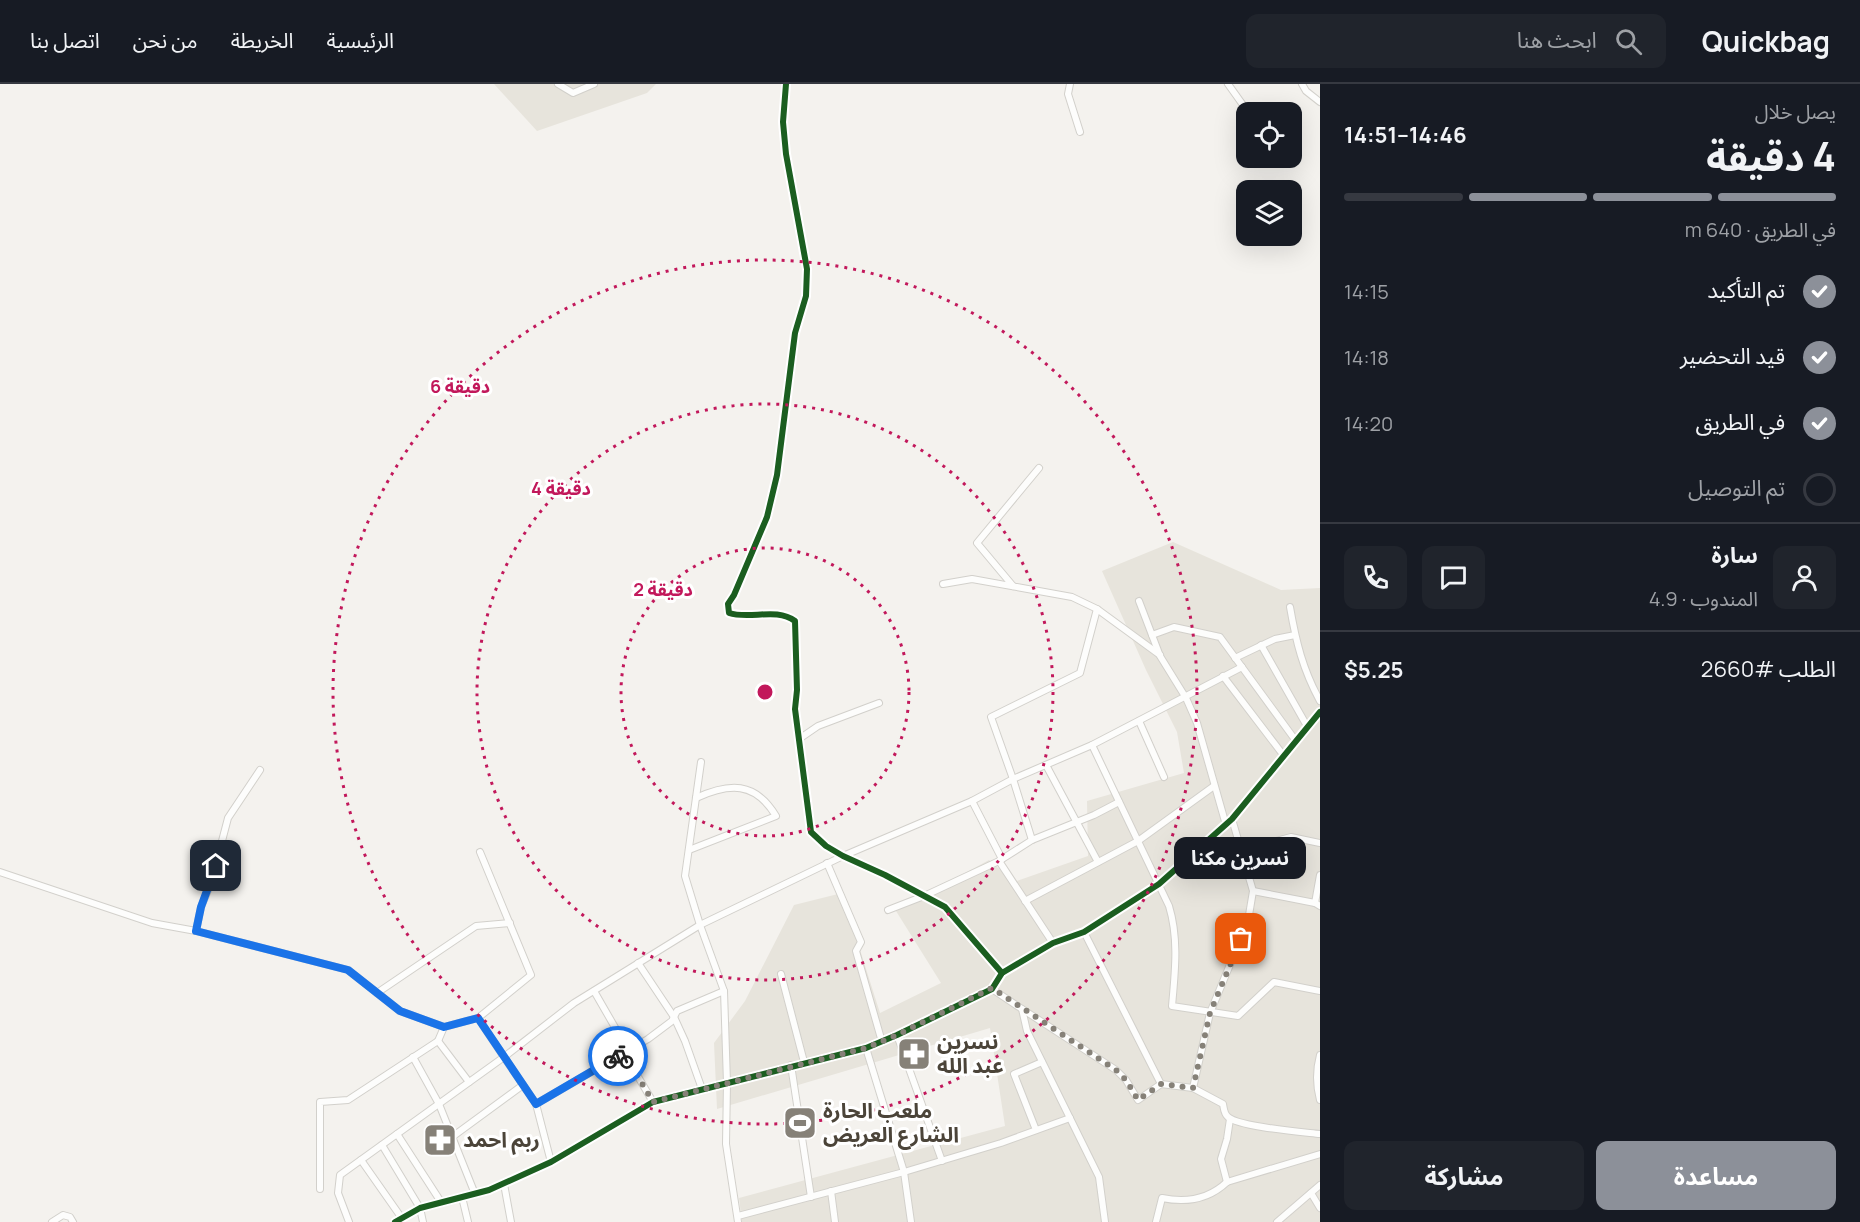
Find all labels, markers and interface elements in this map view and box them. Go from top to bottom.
search box [1246,14,1666,68]
text: Quickbag [1702,22,1830,60]
text: ابحث هنا [1517,25,1597,55]
icon: search [1612,25,1645,58]
text: اتصل بنا [30,26,100,54]
text: من نحن [133,26,198,54]
text: الخريطة [231,26,294,54]
text: الرئيسية [327,26,394,54]
text: يصل خلال [1755,98,1836,125]
map controls [1236,102,1302,246]
button: locate [1236,102,1302,168]
text: 14:46–14:51 [1344,120,1467,150]
text: 4 دقيقة [1706,129,1836,183]
button: layers [1236,180,1302,246]
text: في الطريق · 640 m [1685,216,1836,243]
text: تم التأكيد [1707,275,1785,305]
icon: check [1803,275,1836,308]
text: 14:15 [1344,278,1389,305]
text: قيد التحضير [1680,341,1785,371]
icon: check [1803,341,1836,374]
text: 14:18 [1344,344,1389,371]
text: 6 دقيقة [430,374,490,398]
text: في الطريق [1696,407,1785,437]
icon: check [1803,407,1836,440]
text: 14:20 [1344,410,1393,437]
text: تم التوصيل [1688,473,1785,503]
text: 4 دقيقة [531,476,591,500]
text: سارة [1712,540,1758,570]
button: phone [1344,546,1407,609]
button: chat [1422,546,1485,609]
button: person [1773,546,1836,609]
text: 2 دقيقة [633,577,693,601]
text: المندوب · 4.9 [1649,585,1758,612]
text: الطلب #2660 [1701,654,1836,684]
text: $5.25 [1344,655,1403,685]
centre of rings [755,682,775,702]
callout: نسرين مكنا [1175,837,1307,879]
pin [190,840,241,891]
text: نسرين مكنا [1191,844,1289,871]
icon: home [199,849,232,882]
pin [1215,913,1266,964]
icon: bag [1224,922,1257,955]
courier [588,1026,648,1086]
place label: نسرين عبد الله [937,1027,1004,1079]
pharmacy icon: نسرين عبد الله [896,1036,932,1072]
icon: bike [602,1040,635,1073]
place label: ملعب الحارة الشارع العريض [823,1096,959,1150]
sports icon: ملعب الحارة الشارع العريض [782,1105,818,1141]
pharmacy icon: ربم احمد [422,1122,458,1158]
place label: ربم احمد [463,1125,540,1155]
button: مشاركة [1344,1141,1584,1210]
button: مساعدة [1596,1141,1836,1210]

